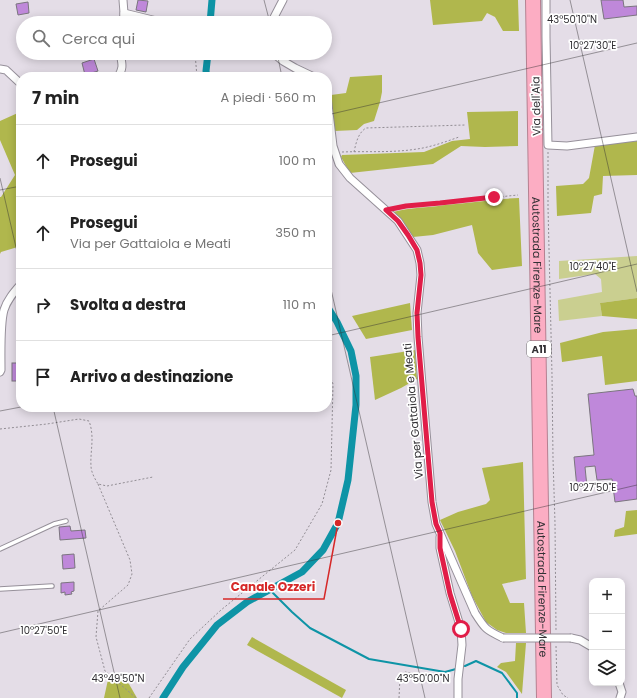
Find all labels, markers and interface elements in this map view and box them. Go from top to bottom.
text: 43°50'10"N [547,12,597,27]
search box [16,16,332,60]
icon: search [30,27,52,49]
text: Cerca qui [62,28,135,49]
text: 10°27'30"E [570,38,616,53]
street label: Via dell'Aia [527,76,545,136]
text: 7 min [32,86,79,110]
text: A piedi · 560 m [221,88,316,107]
icon: ahead [32,150,54,172]
text: Prosegui [70,150,138,171]
text: 100 m [279,151,316,170]
route end [485,188,503,206]
street label: Autostrada Firenze-Mare [528,197,546,334]
text: Prosegui [70,212,138,233]
icon: ahead [32,222,54,244]
text: 350 m [275,223,316,242]
text: Via per Gattaiola e Meati [70,234,231,253]
text: 10°27'40"E [570,259,617,274]
icon: right [32,294,54,316]
text: Svolta a destra [70,294,186,315]
text: 110 m [283,295,316,314]
road number: A11 [527,341,551,357]
street label: Via per Gattaiola e Meati [399,342,427,480]
icon: arrive [32,366,54,388]
text: Arrivo a destinazione [70,366,233,387]
text: 10°27'50"E [570,480,617,495]
street label: Autostrada Firenze-Mare [533,520,551,658]
callout: Canale Ozzeri [223,575,324,599]
text: Canale Ozzeri [231,578,315,595]
map controls [589,578,625,686]
button: + [589,578,625,614]
button: − [589,614,625,650]
route start [452,620,470,638]
text: 10°27'50"E [21,623,68,638]
button: layers [589,650,625,686]
text: 43°49'50"N [92,671,144,686]
text: 43°50'00"N [397,671,449,686]

